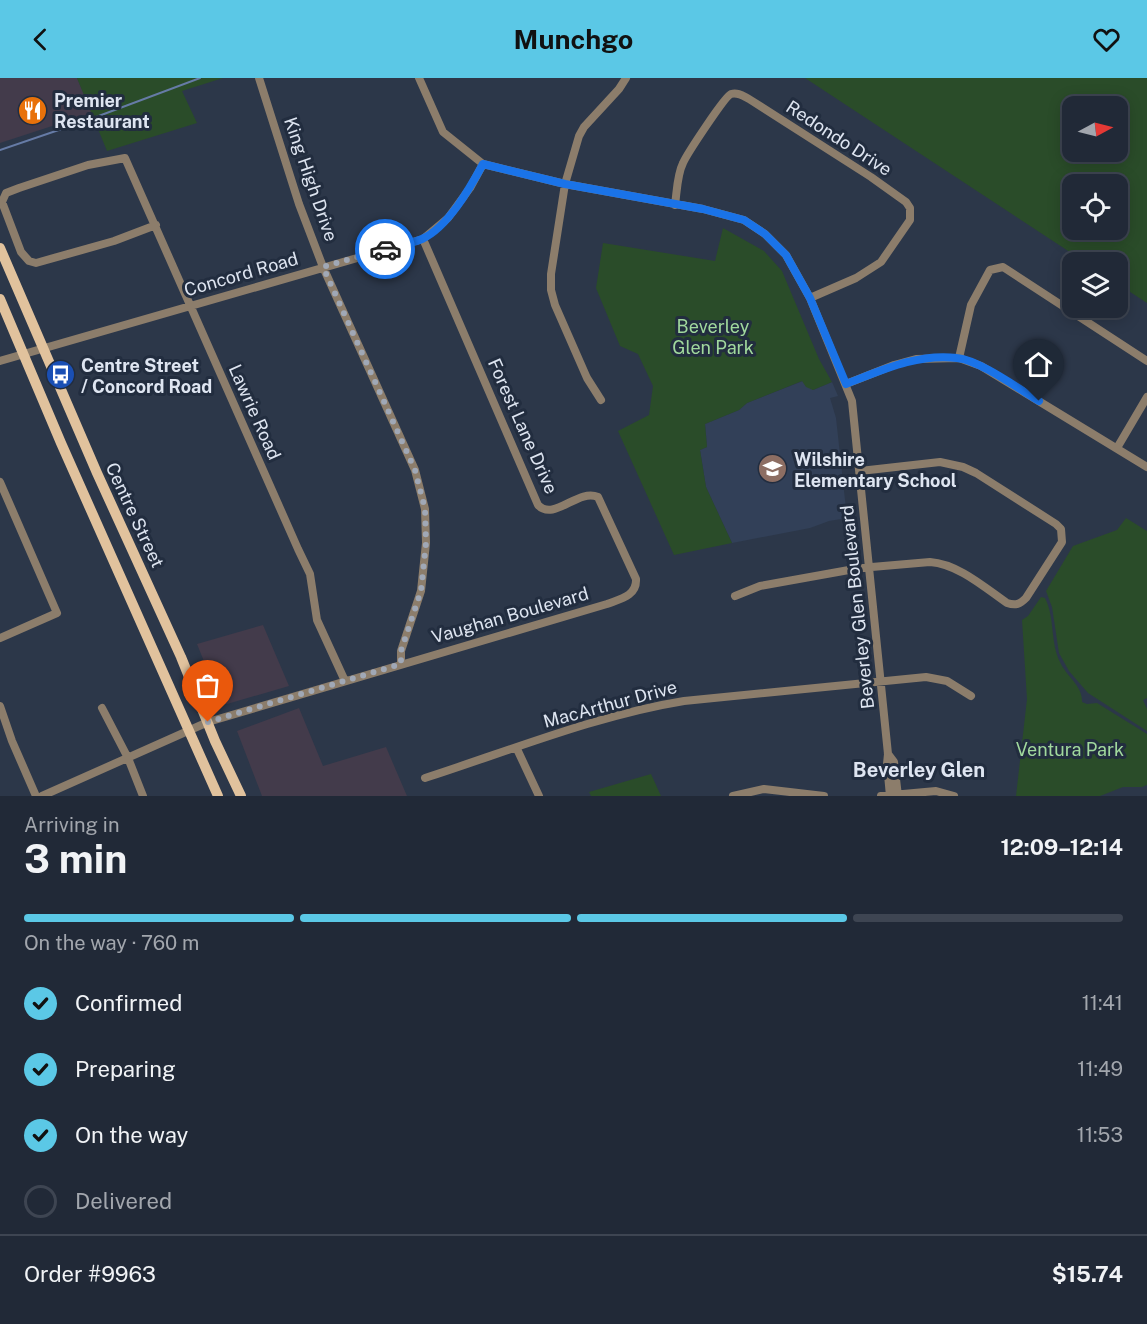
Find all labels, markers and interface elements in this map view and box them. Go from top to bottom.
icon: back [24,23,57,56]
text: Munchgo [514,23,633,55]
icon: heart [1090,23,1123,56]
place label: Premier Restaurant [54,90,150,132]
restaurant icon: Premier Restaurant [17,94,49,126]
street label: Redondo Drive [782,96,896,180]
north arrow [1062,96,1128,162]
map controls [1062,96,1128,318]
street label: King High Drive [280,114,342,244]
button: locate [1062,174,1128,240]
courier [355,219,415,279]
icon: car [369,233,402,266]
street label: Concord Road [182,248,300,300]
button: layers [1062,252,1128,318]
park label: Beverley Glen Park [672,316,754,358]
pin [1013,339,1064,401]
icon: home [1022,348,1055,381]
place label: Centre Street / Concord Road [81,355,212,397]
street label: Forest Lane Drive [484,355,562,497]
bus stop icon: Centre Street / Concord Road [44,359,76,391]
street label: Lawrie Road [225,361,285,463]
place label: Wilshire Elementary School [794,449,957,491]
school or university icon: Wilshire Elementary School [757,453,789,485]
street label: Centre Street [102,459,168,571]
street label: Beverley Glen Boulevard [836,504,878,710]
street label: Vaughan Boulevard [429,583,591,647]
pin [182,660,233,722]
icon: bag [191,669,224,702]
street label: MacArthur Drive [541,676,679,732]
park label: Ventura Park [1016,739,1124,760]
district label: Beverley Glen [853,758,985,782]
text: Arriving in [24,813,119,837]
text: 12:09–12:14 [1000,834,1123,860]
text: 3 min [24,836,127,882]
text: On the way · 760 m [24,931,199,955]
icon: check [24,987,57,1020]
text: Confirmed [75,990,182,1016]
text: 11:41 [1082,991,1123,1015]
icon: check [24,1053,57,1086]
text: Preparing [75,1056,176,1082]
text: 11:49 [1077,1057,1123,1081]
icon: check [24,1119,57,1152]
text: On the way [75,1122,188,1148]
text: 11:53 [1077,1123,1123,1147]
text: Delivered [75,1188,172,1214]
text: Order #9963 [24,1261,156,1287]
text: $15.74 [1052,1261,1123,1287]

